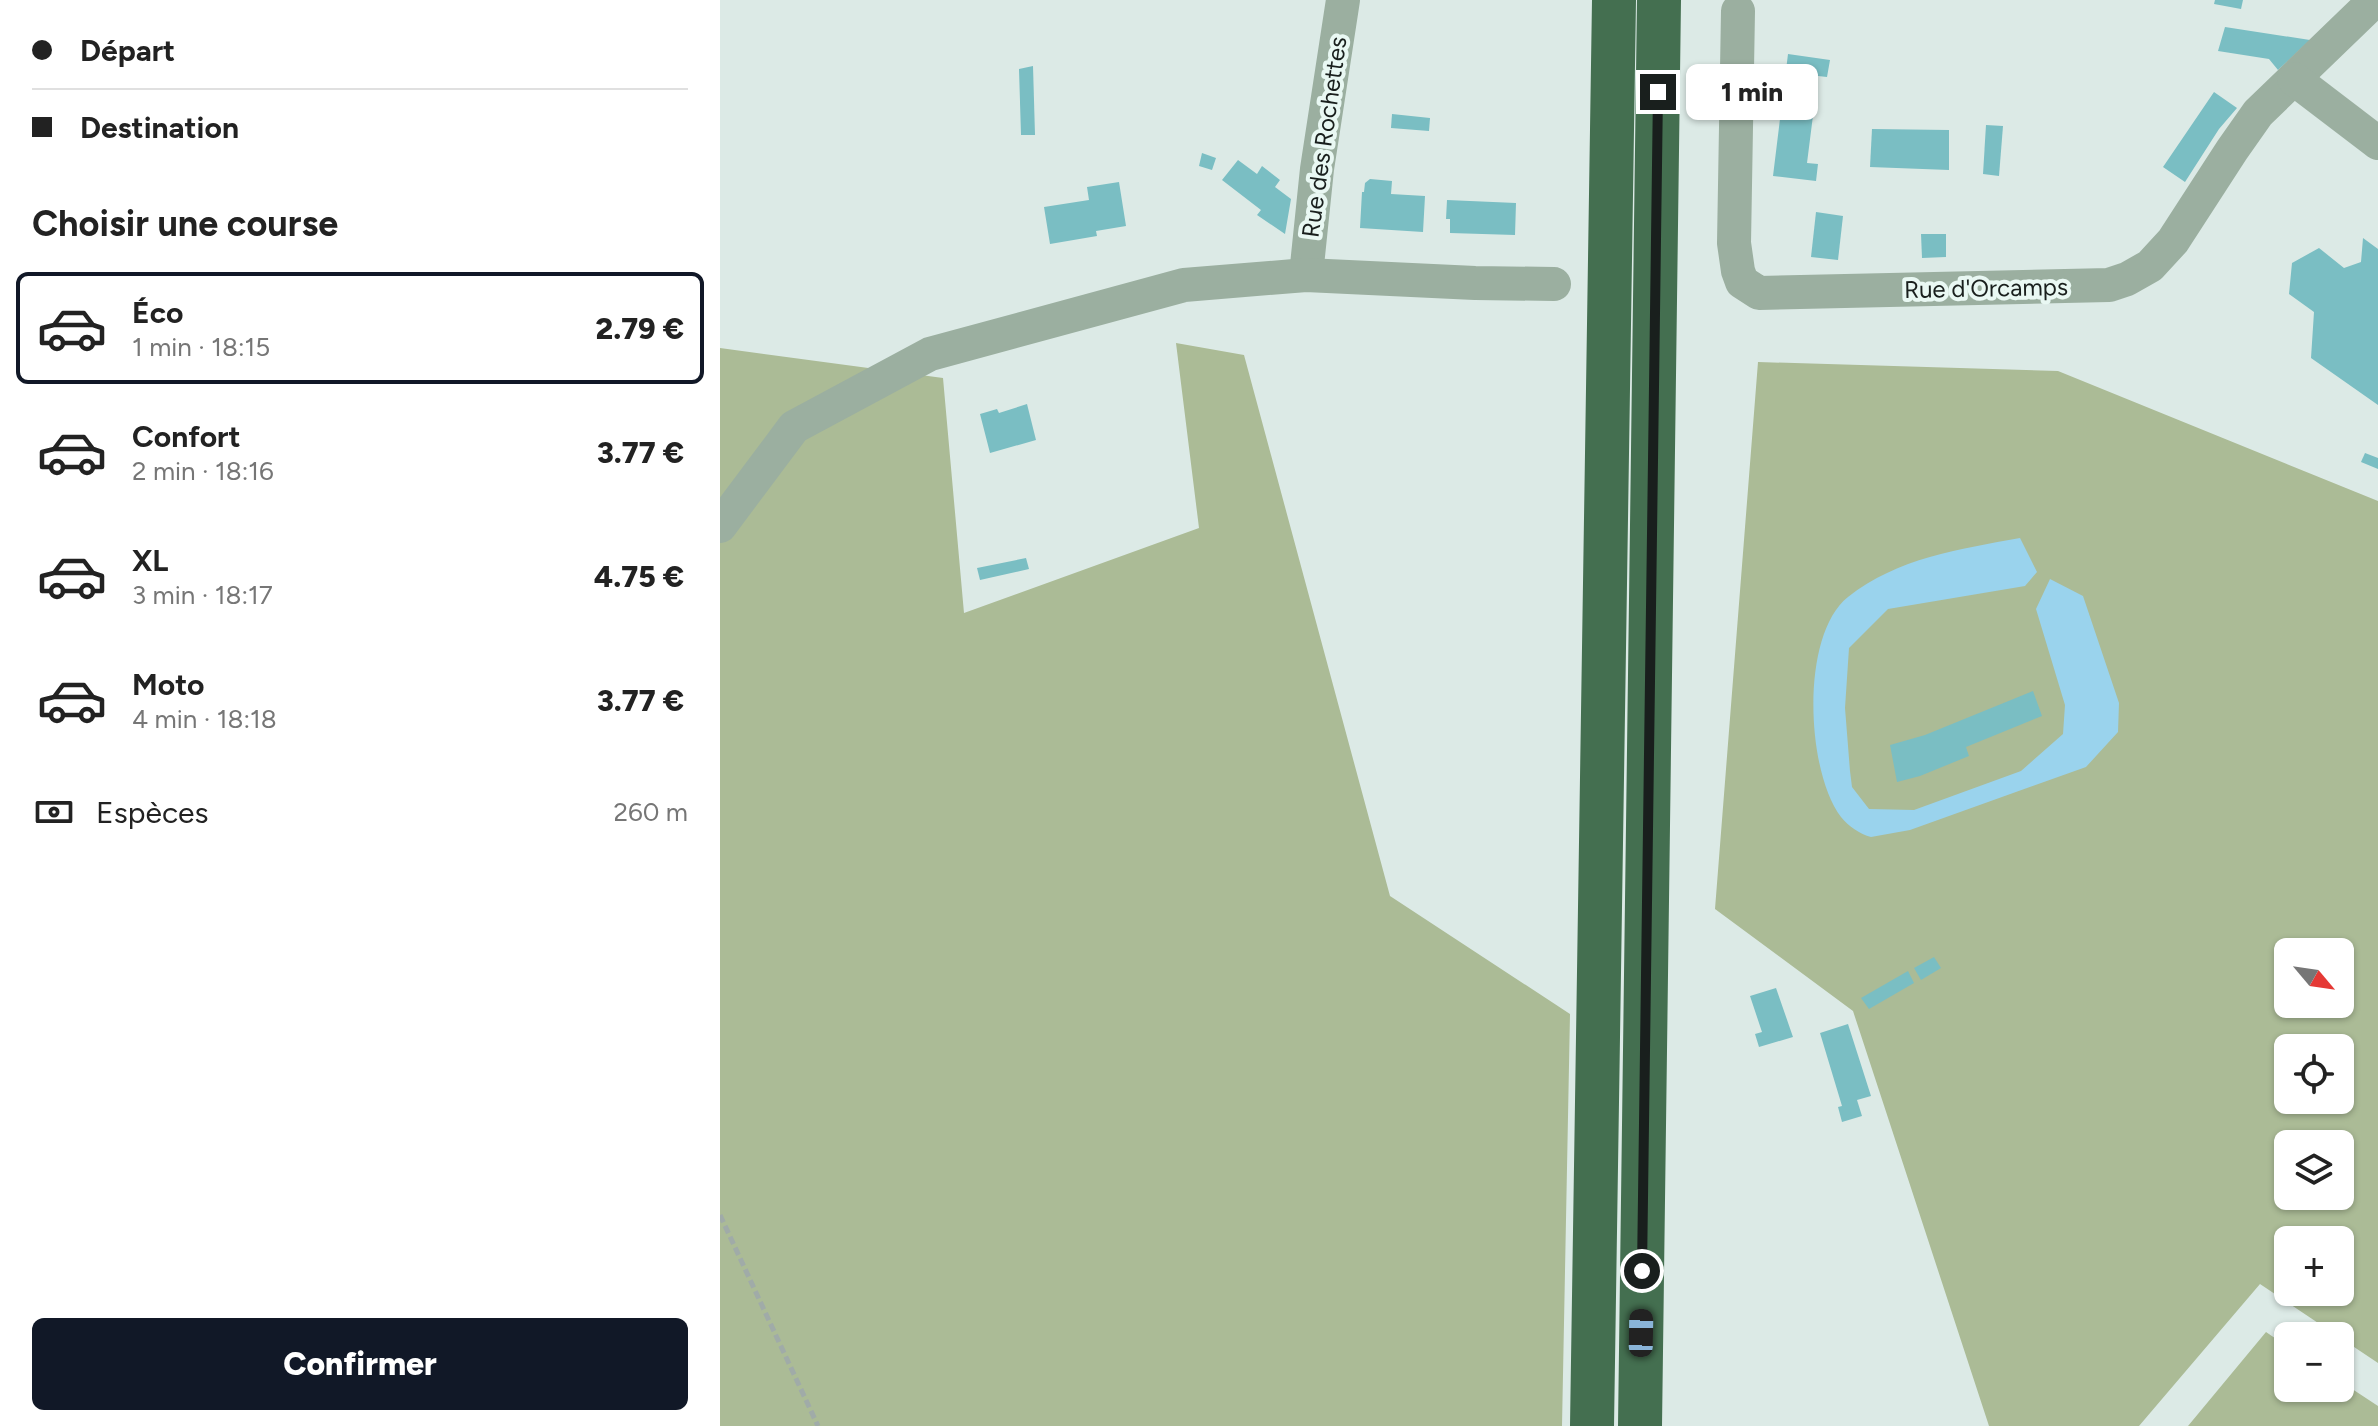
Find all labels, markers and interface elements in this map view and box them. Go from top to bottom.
text: Départ [80,32,175,69]
street label: Rue des Rochettes [1296,35,1352,239]
callout: 1 min [1686,64,1818,120]
route end [1640,74,1676,110]
text: 1 min [1721,76,1783,108]
text: Destination [80,109,239,146]
text: Choisir une course [32,202,338,245]
street label: Rue d'Orcamps [1904,272,2068,304]
icon: car [36,292,108,364]
text: Éco [132,294,183,331]
text: 2.79 € [596,310,684,347]
text: 1 min · 18:15 [132,331,270,363]
icon: car [36,416,108,488]
text: Confort [132,418,241,455]
text: 3.77 € [597,434,684,471]
text: 2 min · 18:16 [132,455,274,487]
icon: car [36,540,108,612]
text: XL [132,542,168,579]
text: 4.75 € [594,558,684,595]
text: 3 min · 18:17 [132,579,273,611]
icon: car [36,664,108,736]
text: Moto [132,666,204,703]
text: 3.77 € [597,682,684,719]
text: 4 min · 18:18 [132,703,277,735]
icon: cash [32,790,76,834]
text: Espèces [96,794,208,831]
text: 260 m [614,796,688,828]
north arrow [2274,938,2354,1018]
map controls [2274,938,2354,1402]
button: locate [2274,1034,2354,1114]
button: layers [2274,1130,2354,1210]
button: + [2274,1226,2354,1306]
route start [1624,1253,1660,1289]
car [1629,1309,1653,1357]
button: Confirmer [32,1318,688,1410]
button: − [2274,1322,2354,1402]

